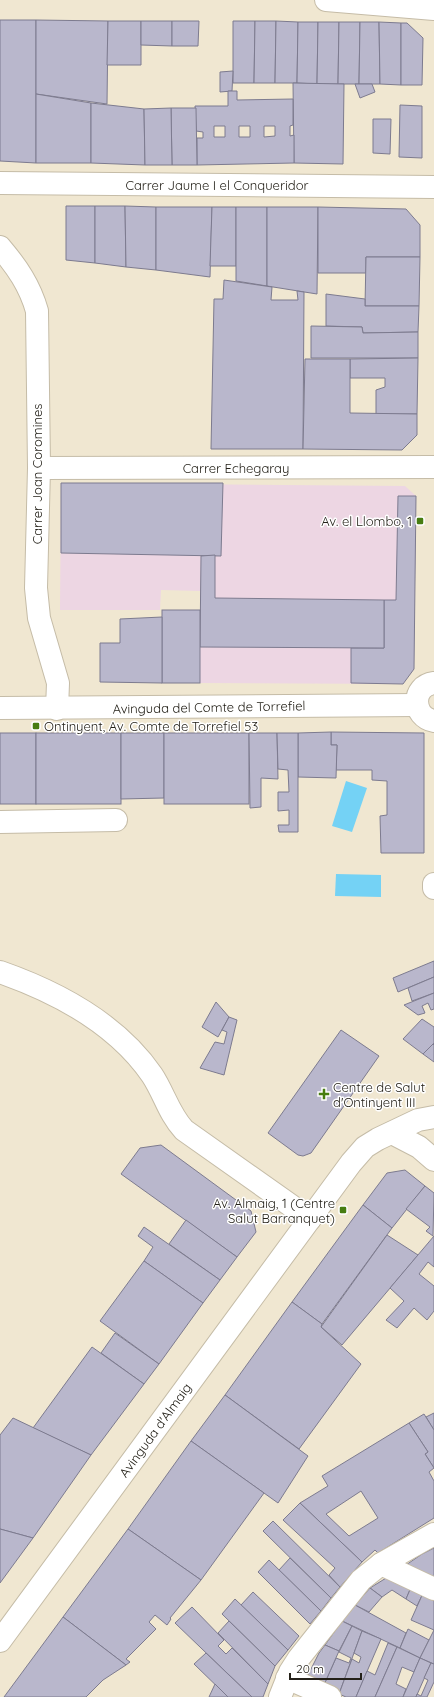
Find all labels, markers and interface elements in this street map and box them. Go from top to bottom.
street label: Carrer Jaume I el Conqueridor [125,177,309,193]
street label: Carrer Joan Coromines [29,404,45,544]
street label: Carrer Echegaray [183,460,289,476]
place label: Av. el Llombo, 1 [321,513,412,529]
marker: Av. el Llombo, 1 [415,516,425,526]
street label: Avinguda del Comte de Torrefiel [112,697,306,717]
place label: Ontinyent, Av. Comte de Torrefiel 53 [44,718,258,734]
marker: Ontinyent, Av. Comte de Torrefiel 53 [31,721,41,731]
place label: Centre de Salut d'Ontinyent III [333,1079,425,1110]
marker: Centre de Salut d'Ontinyent III [318,1088,330,1100]
place label: Av. Almaig, 1 (Centre Salut Barranquet) [213,1195,335,1226]
marker: Av. Almaig, 1 (Centre Salut Barranquet) [338,1205,348,1215]
street label: Avinguda d'Almaig [116,1380,194,1480]
scale bar [290,1655,361,1681]
text: 20 m [296,1661,324,1676]

